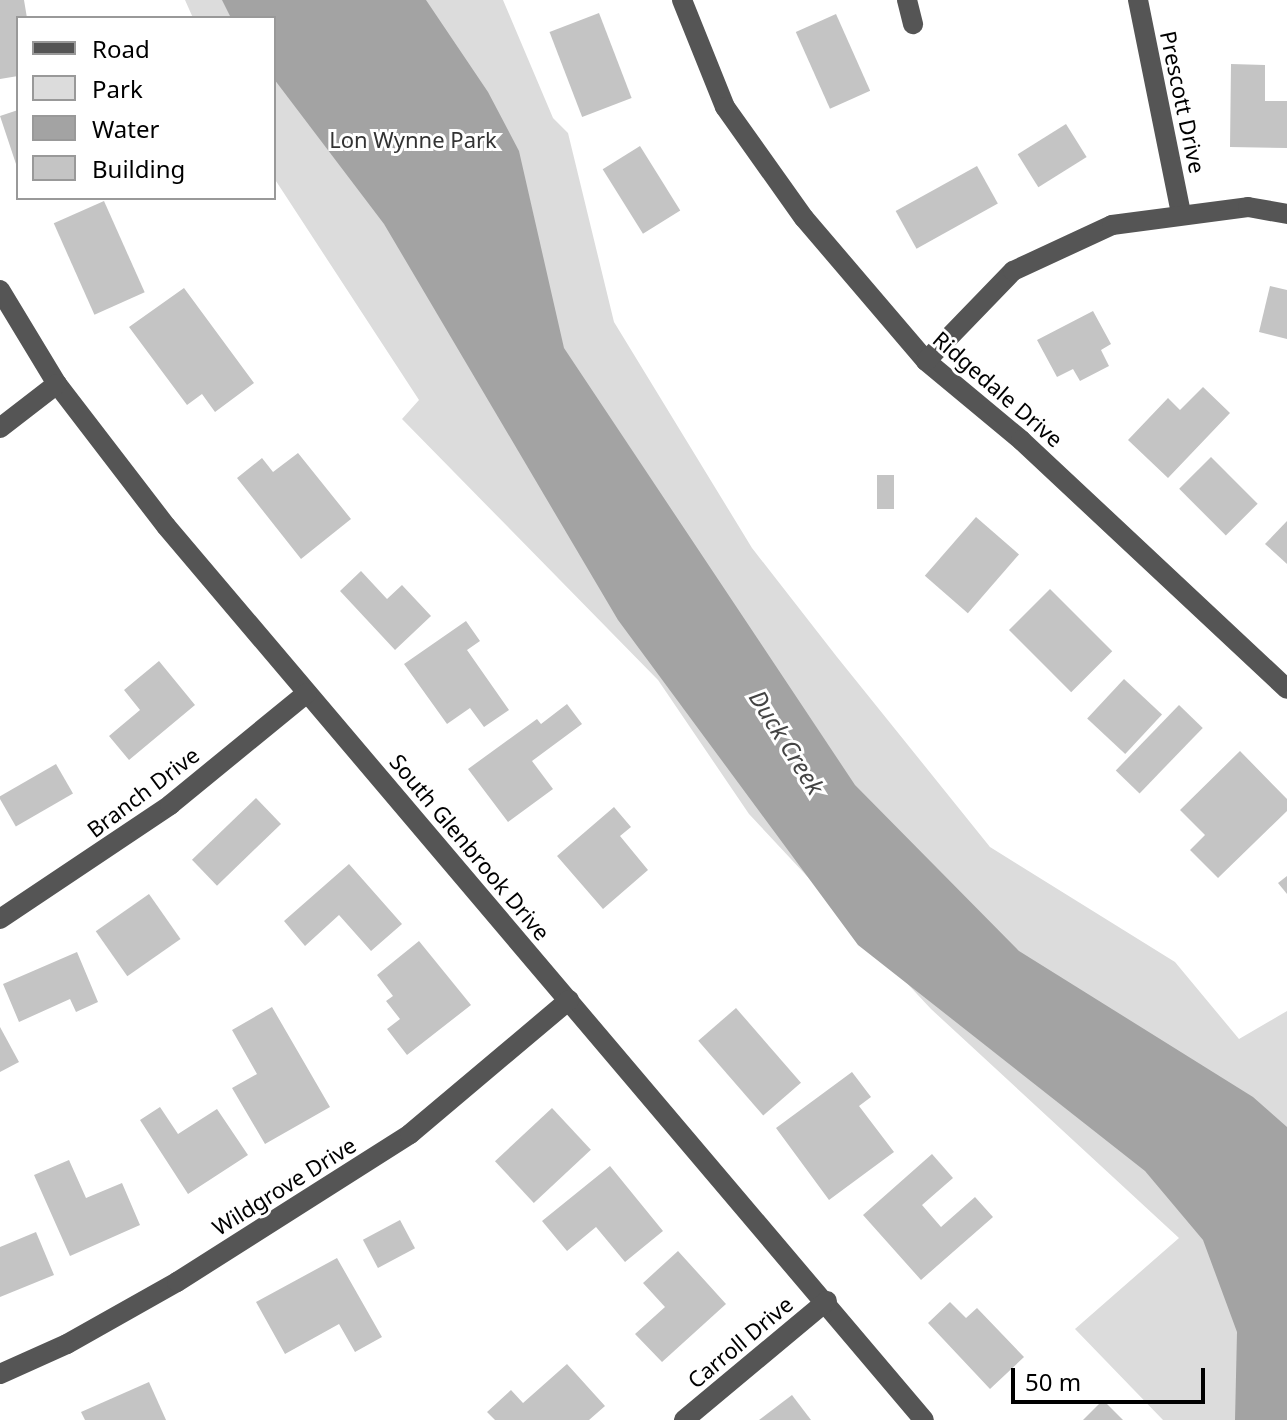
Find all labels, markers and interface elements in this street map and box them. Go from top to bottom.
legend [16,16,276,200]
street label: Prescott Drive [1155,28,1211,176]
text: Road [92,32,150,65]
text: Park [92,72,143,105]
text: Water [92,112,159,145]
park label: Lon Wynne Park [329,127,497,153]
text: Building [92,152,185,185]
street label: Ridgedale Drive [928,326,1068,452]
water label: Duck Creek [744,684,830,800]
street label: Branch Drive [82,741,204,843]
street label: South Glenbrook Drive [384,749,556,945]
street label: Wildgrove Drive [207,1131,361,1241]
street label: Carroll Drive [682,1291,798,1393]
scale bar [1015,1352,1209,1402]
text: 50 m [1025,1365,1081,1398]

